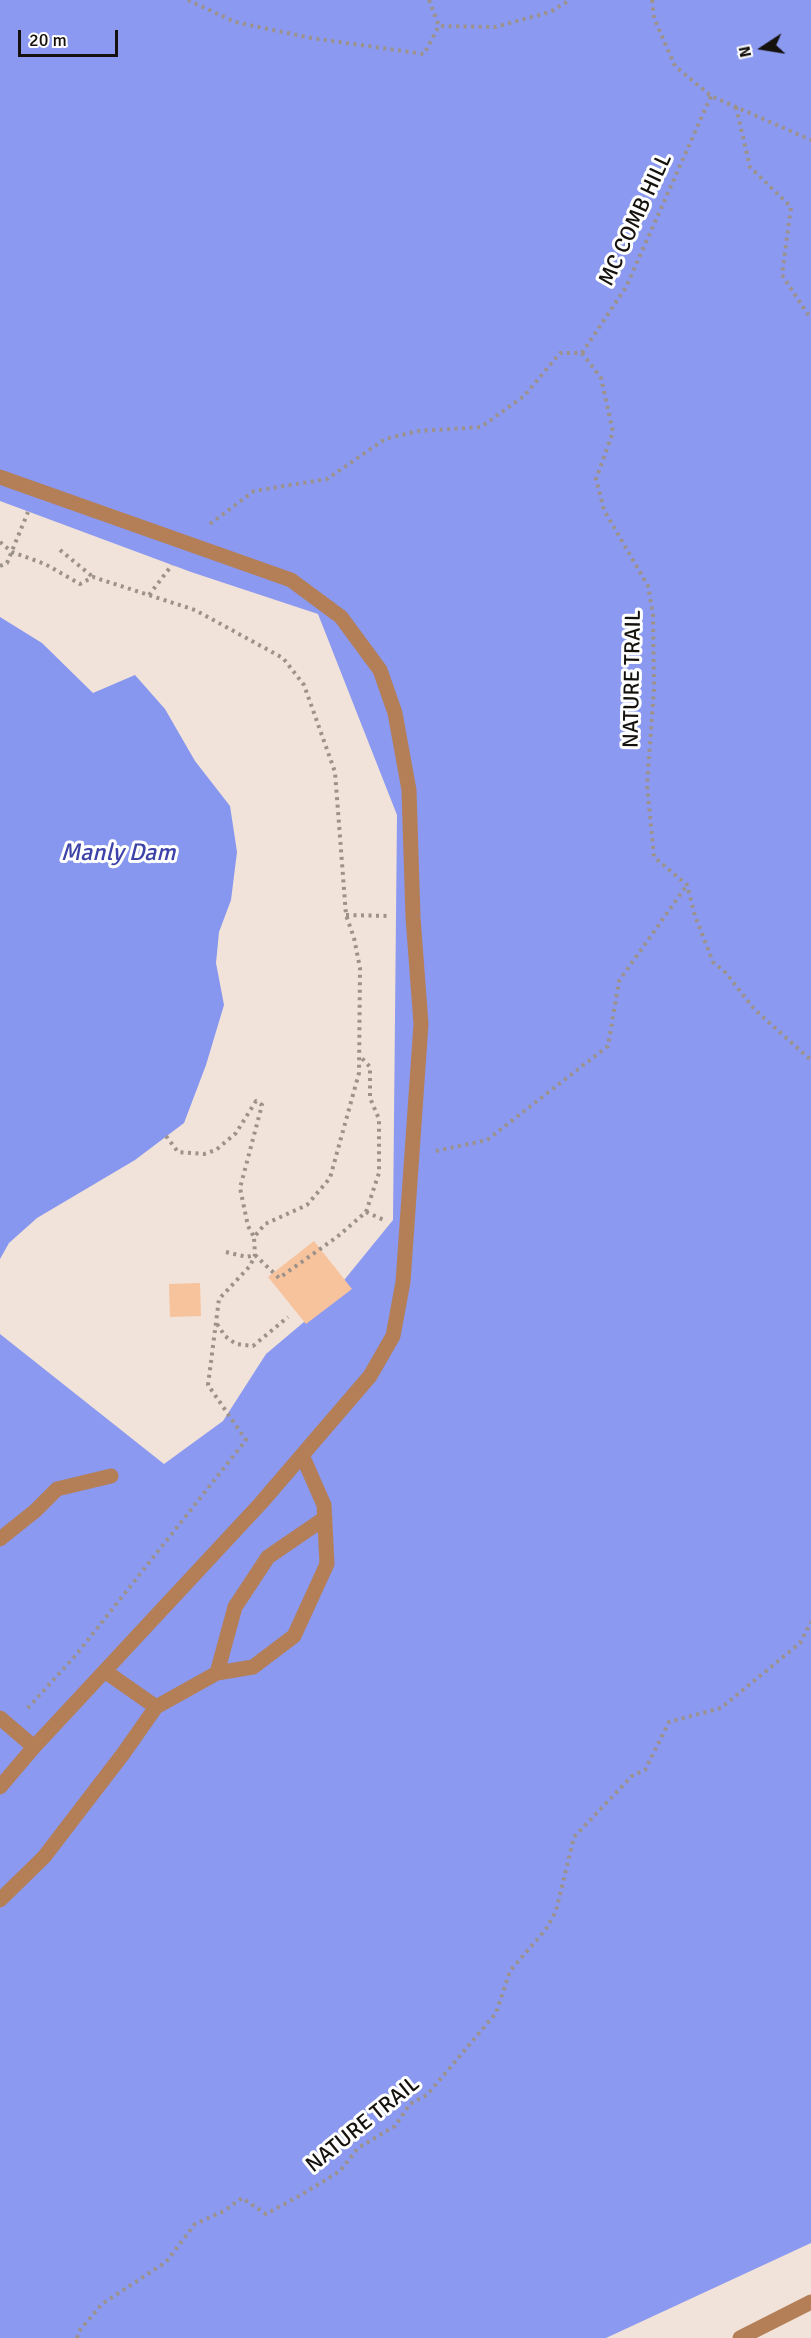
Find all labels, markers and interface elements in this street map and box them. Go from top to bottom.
scale bar [21,18,122,56]
north arrow [733,18,793,78]
text: 20 m [29,29,67,51]
text: N [734,44,756,59]
street label: MC COMB HILL [594,150,678,290]
street label: NATURE TRAIL [619,610,647,748]
water label: Manly Dam [61,840,175,868]
street label: NATURE TRAIL [301,2071,425,2179]

